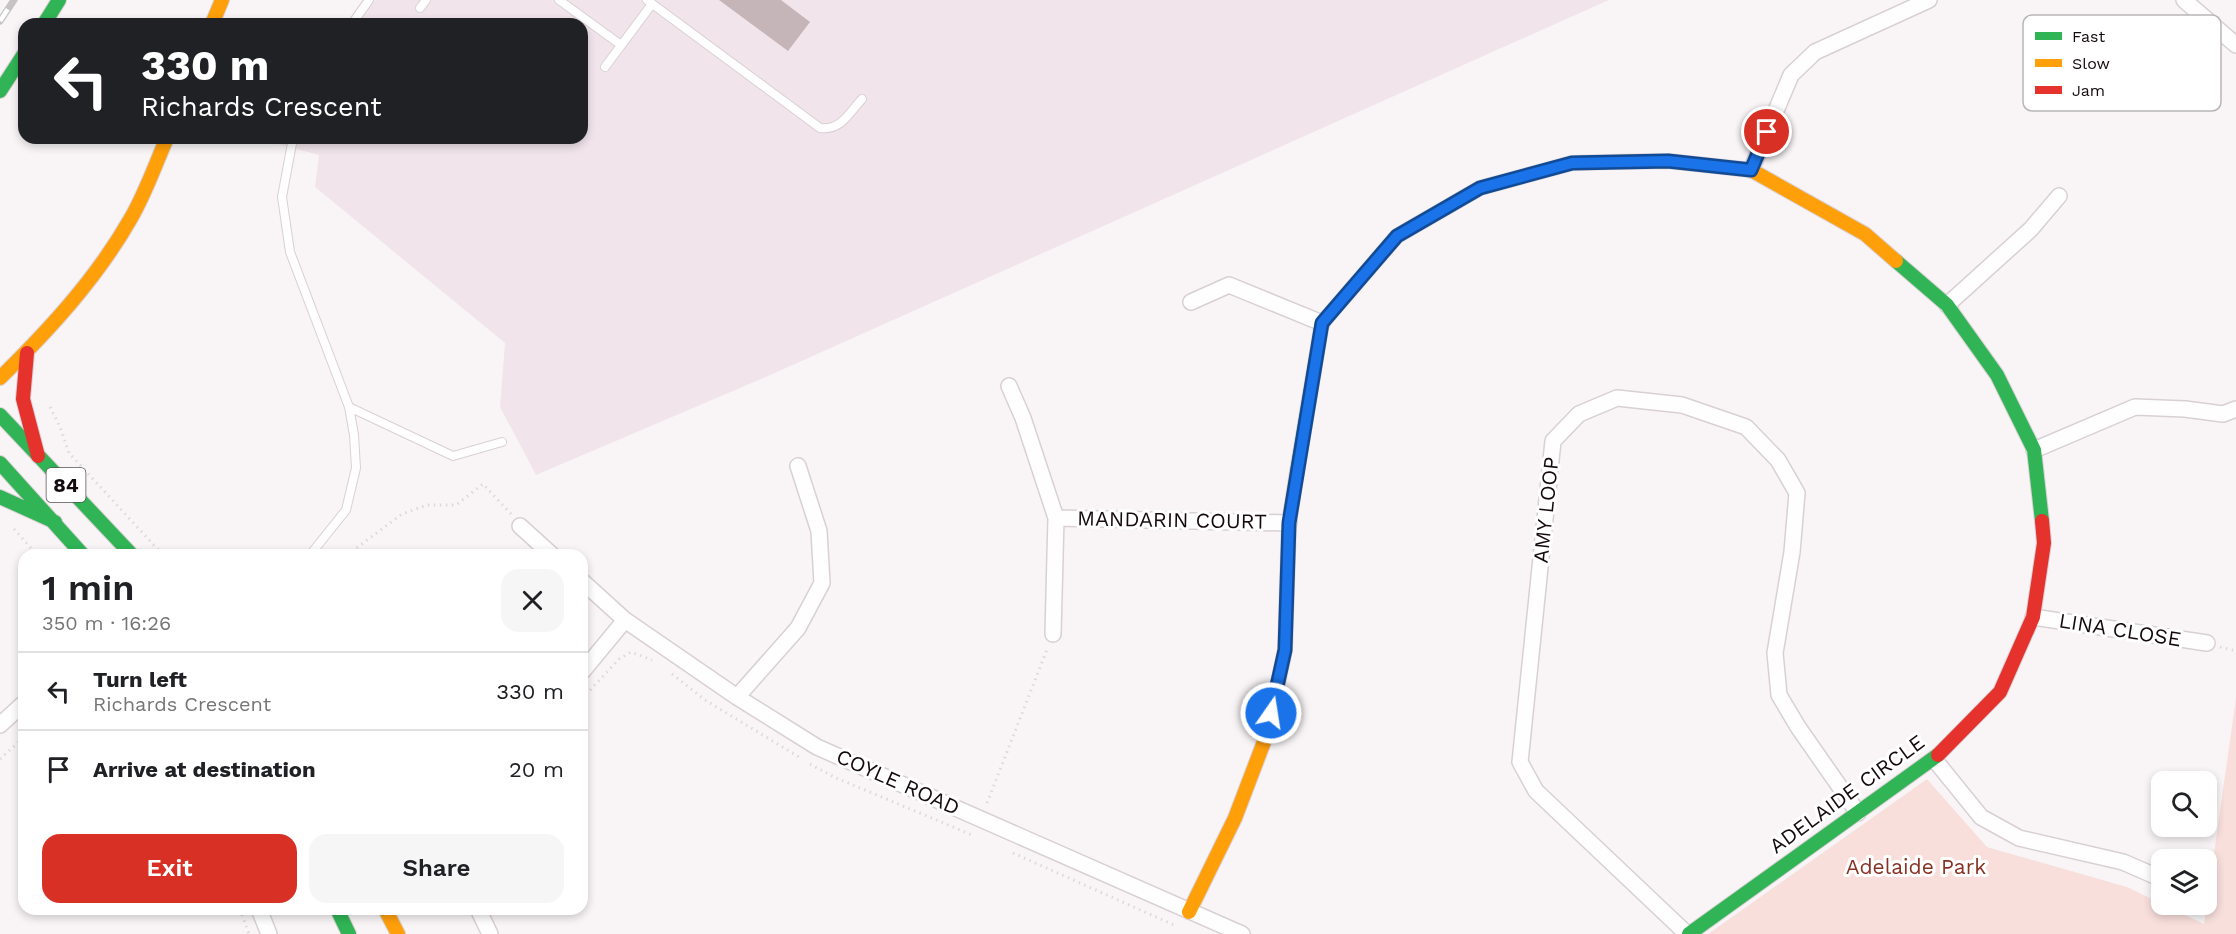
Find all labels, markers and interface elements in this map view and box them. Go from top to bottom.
legend [2023,15,2221,111]
text: Fast [2072,27,2105,46]
text: 330 m [141,41,269,90]
icon: left [42,42,120,120]
text: Slow [2072,54,2110,73]
text: Jam [2072,81,2105,100]
text: Richards Crescent [141,91,382,123]
pin [1741,106,1792,157]
icon: arrive [1750,115,1783,148]
street label: AMY LOOP [1528,456,1563,564]
road number: 84 [46,468,86,502]
street label: MANDARIN COURT [1077,505,1267,534]
text: 1 min [42,567,134,609]
button: close [501,569,564,632]
street label: LINA CLOSE [2057,608,2183,652]
text: 350 m · 16:26 [42,611,171,635]
text: Turn left [93,667,187,692]
icon: left [42,675,75,708]
text: 330 m [496,679,564,704]
position arrow [1239,681,1303,745]
text: Richards Crescent [93,692,271,716]
street label: ADELAIDE CIRCLE [1764,729,1929,858]
street label: COYLE ROAD [833,743,964,820]
icon: arrive [42,753,75,786]
text: Arrive at destination [93,757,316,782]
text: 20 m [509,757,564,782]
map controls [2151,771,2217,915]
button: search [2151,771,2217,837]
button: Exit [42,834,297,903]
button: Share [309,834,564,903]
button: layers [2151,849,2217,915]
park label: Adelaide Park [1846,854,1986,879]

